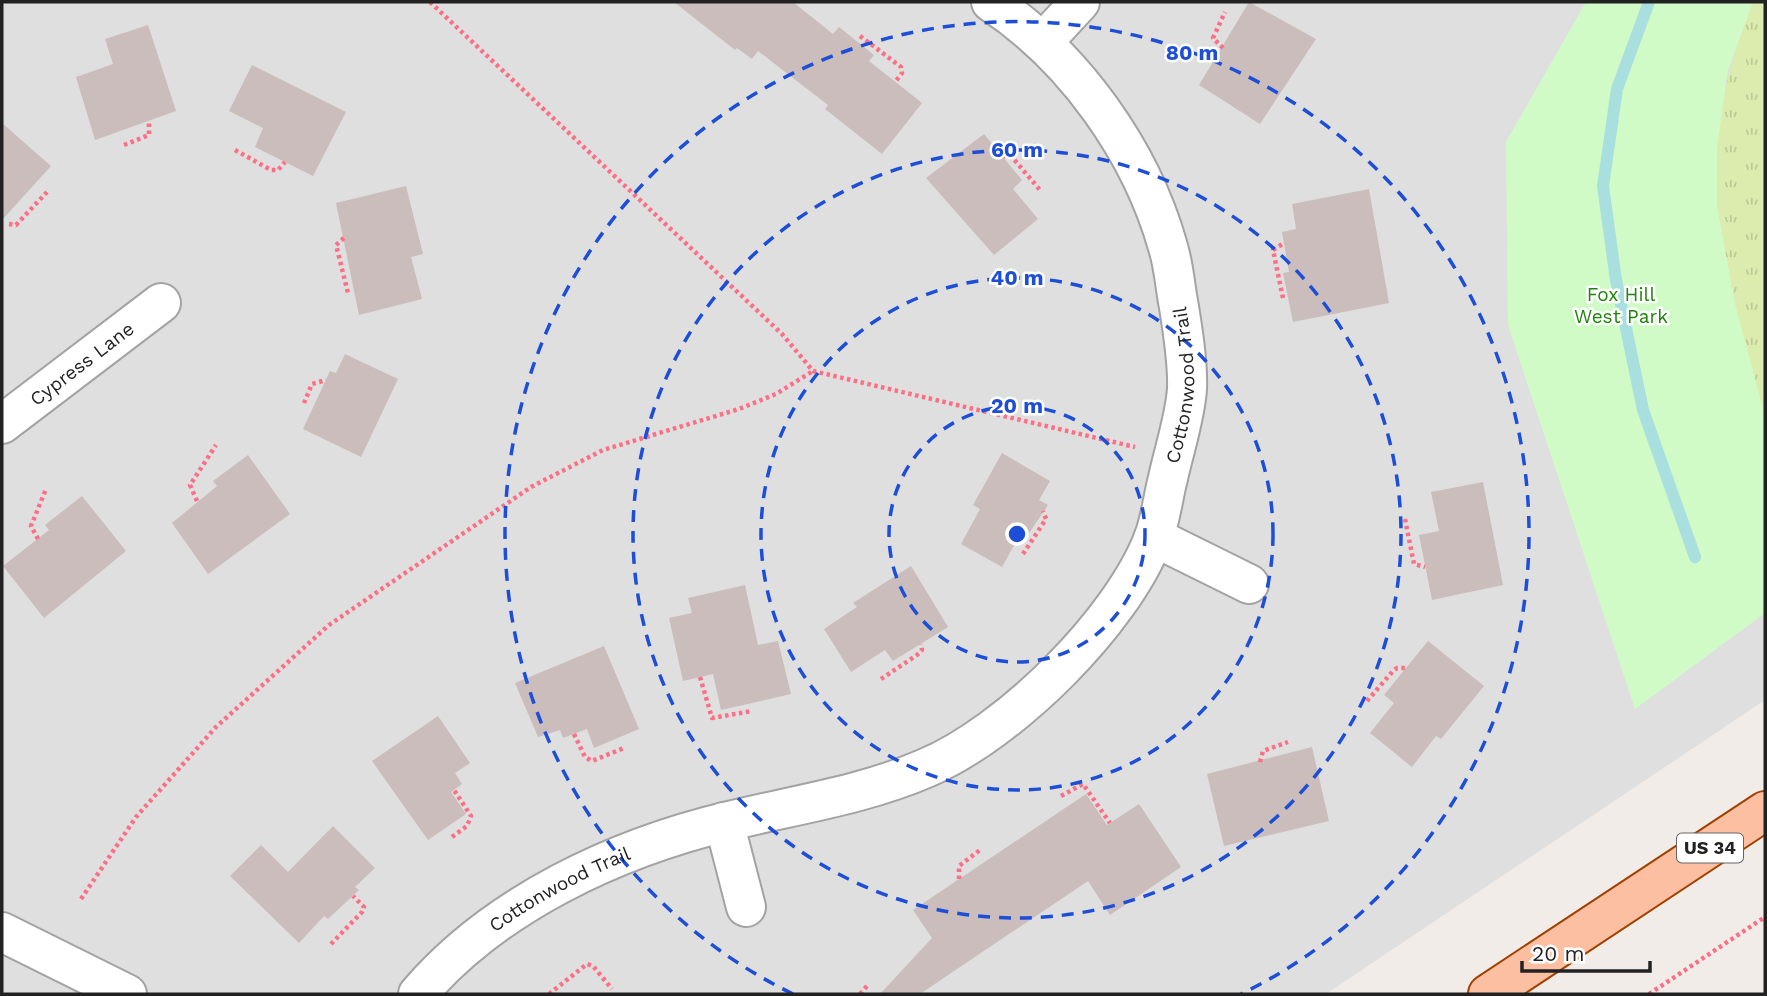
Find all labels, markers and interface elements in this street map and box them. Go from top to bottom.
text: 80 m [1166,40,1218,65]
text: 60 m [991,137,1043,162]
text: 40 m [991,265,1043,290]
park label: Fox Hill West Park [1574,283,1668,328]
street label: Cottonwood Trail [1161,305,1199,466]
street label: Cypress Lane [25,317,138,411]
text: 20 m [991,393,1043,418]
centre of rings [1005,522,1029,546]
road number: US 34 [1677,834,1743,862]
street label: Cottonwood Trail [484,842,634,937]
scale bar [1522,930,1650,974]
text: 20 m [1532,941,1584,966]

